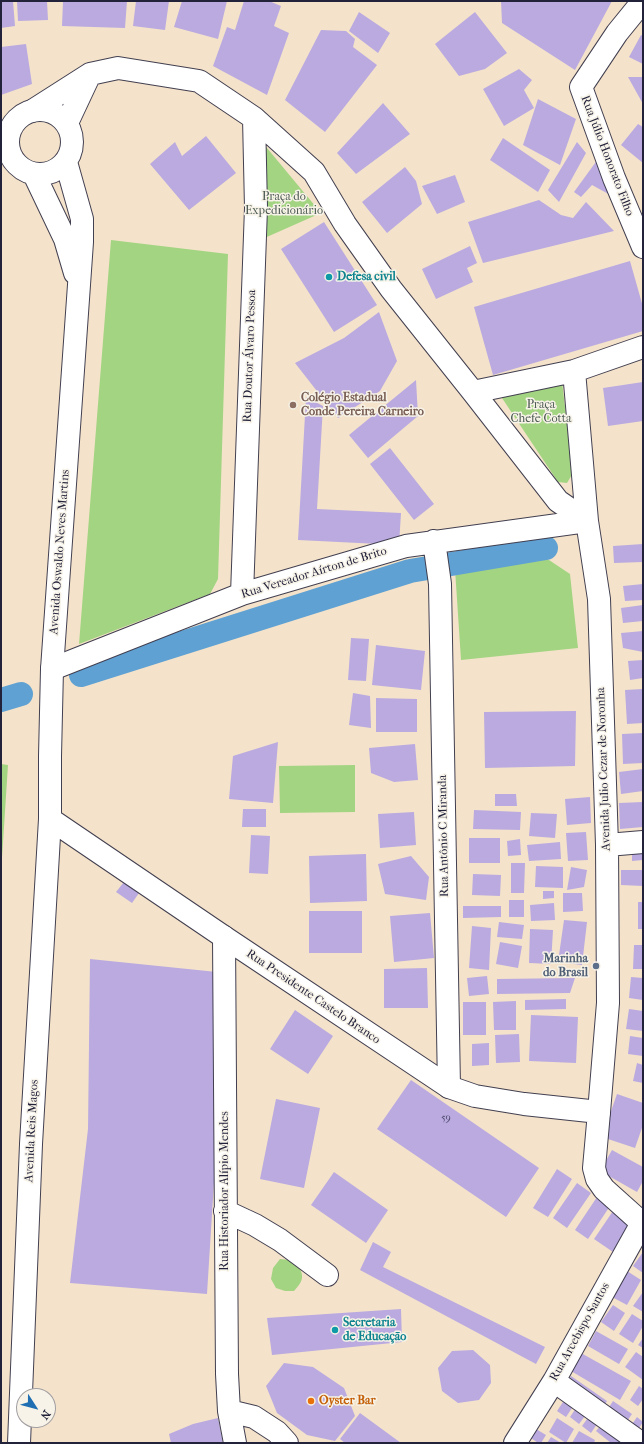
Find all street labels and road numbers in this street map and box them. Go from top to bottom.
street label: Rua Júlio Honorato Filho [577,94,637,218]
street label: Rua Doutor Álvaro Pessoa [240,289,260,423]
street label: Avenida Oswaldo Neves Martins [47,469,73,635]
street label: Rua Vereador Aírton de Brito [240,544,388,602]
street label: Avenida Julio Cezar de Noronha [594,687,614,851]
street label: Rua Antônio C Miranda [436,775,452,897]
street label: Rua Presidente Castelo Branco [243,947,383,1047]
street label: Avenida Reis Magos [22,1079,42,1183]
street label: Rua Historiador Alípio Mendes [218,1111,232,1271]
street label: Rua Arcebispo Santos [547,1280,613,1384]

